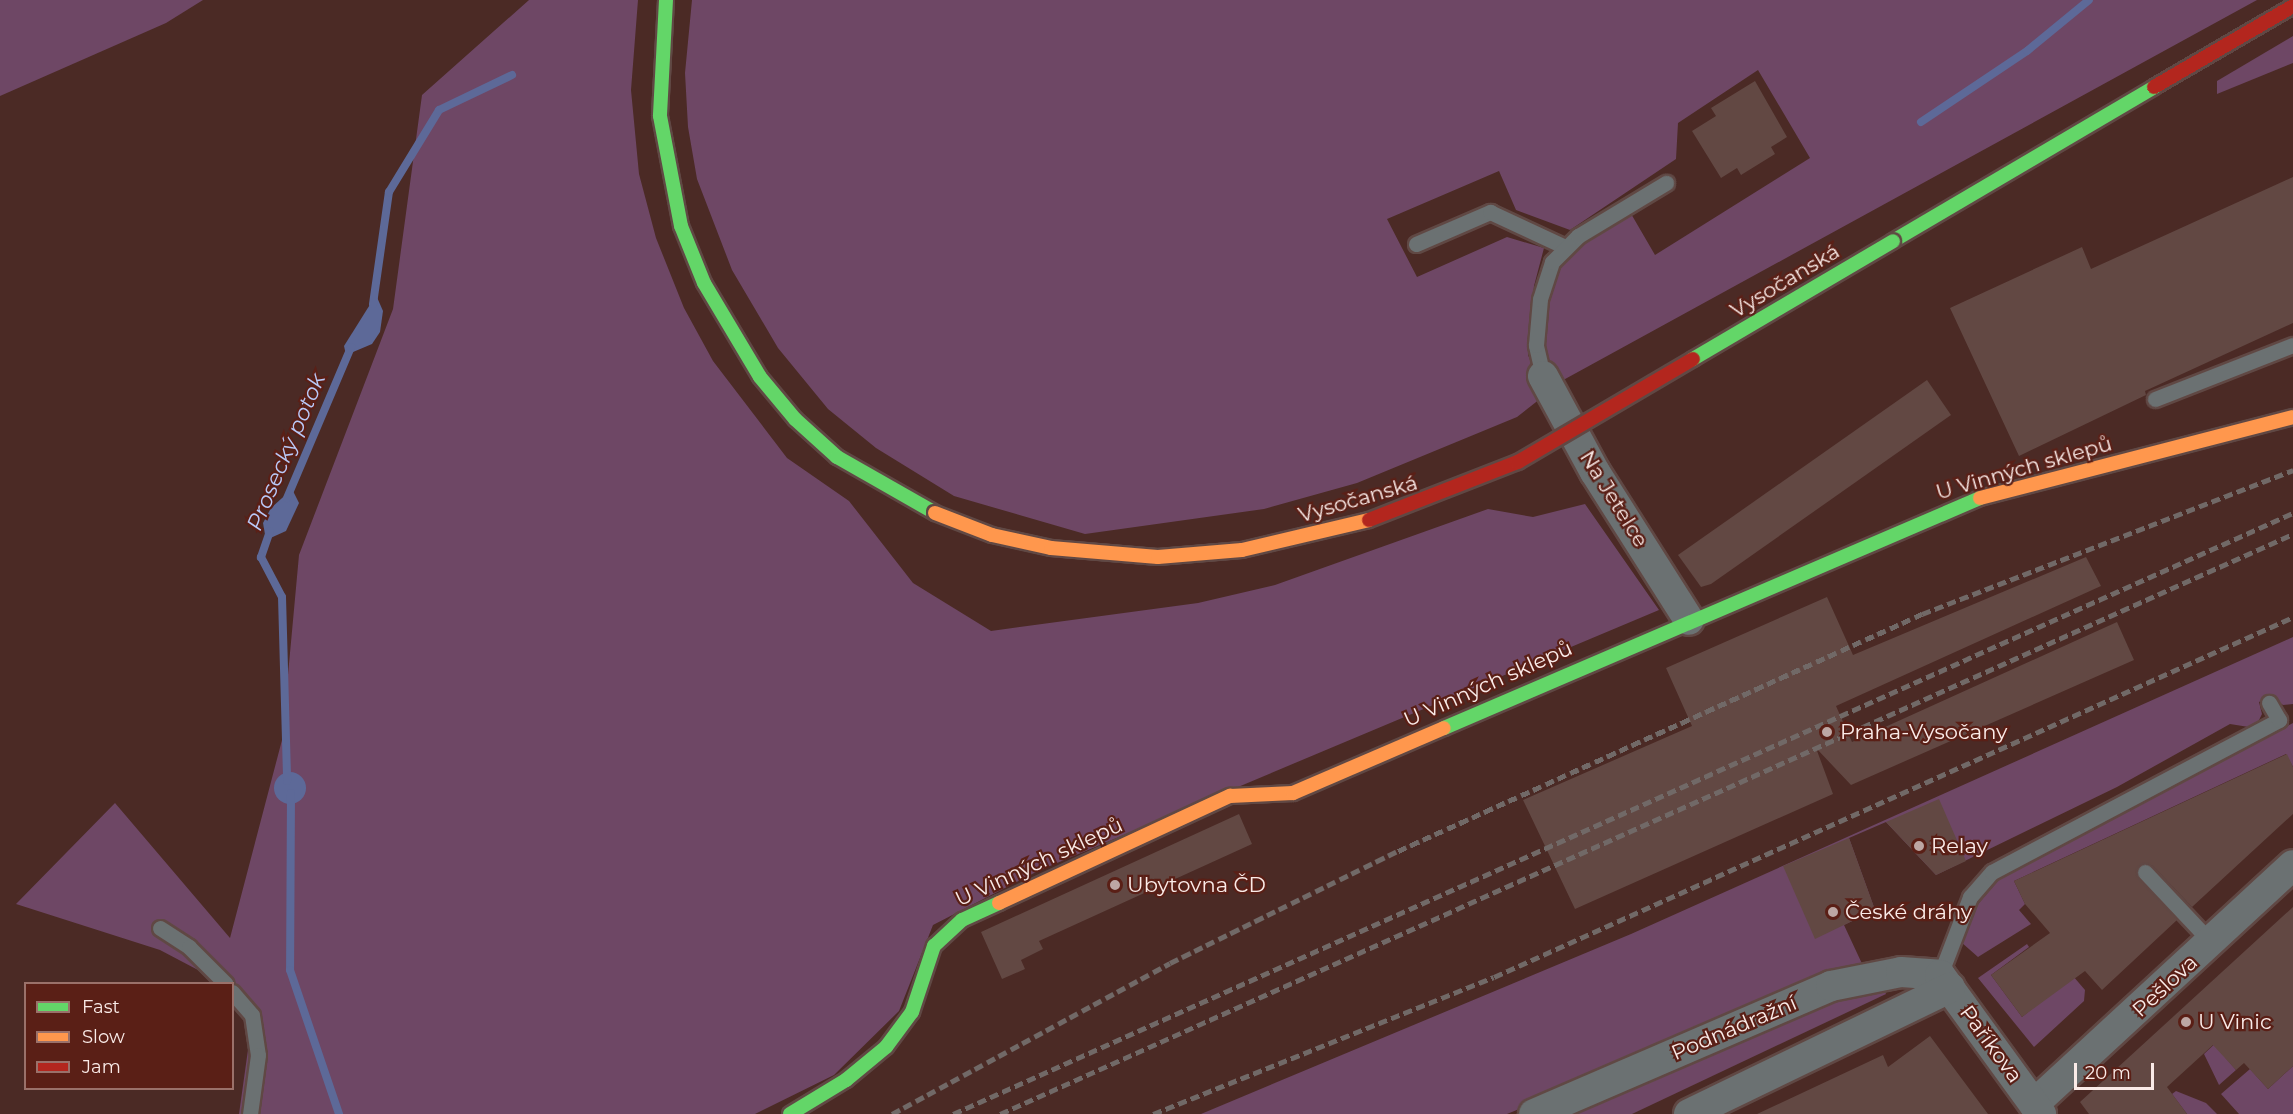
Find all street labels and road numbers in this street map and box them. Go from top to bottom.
street label: Vysočanská [1726,239,1844,323]
street label: U Vinných sklepů [1933,431,2115,505]
street label: Na Jetelce [1574,446,1654,552]
street label: Vysočanská [1296,470,1420,528]
street label: U Vinných sklepů [1400,635,1576,733]
street label: U Vinných sklepů [951,812,1127,912]
street label: Pešlova [2127,950,2203,1022]
street label: Podnádražní [1668,990,1800,1066]
street label: Paříkova [1955,1000,2027,1088]

